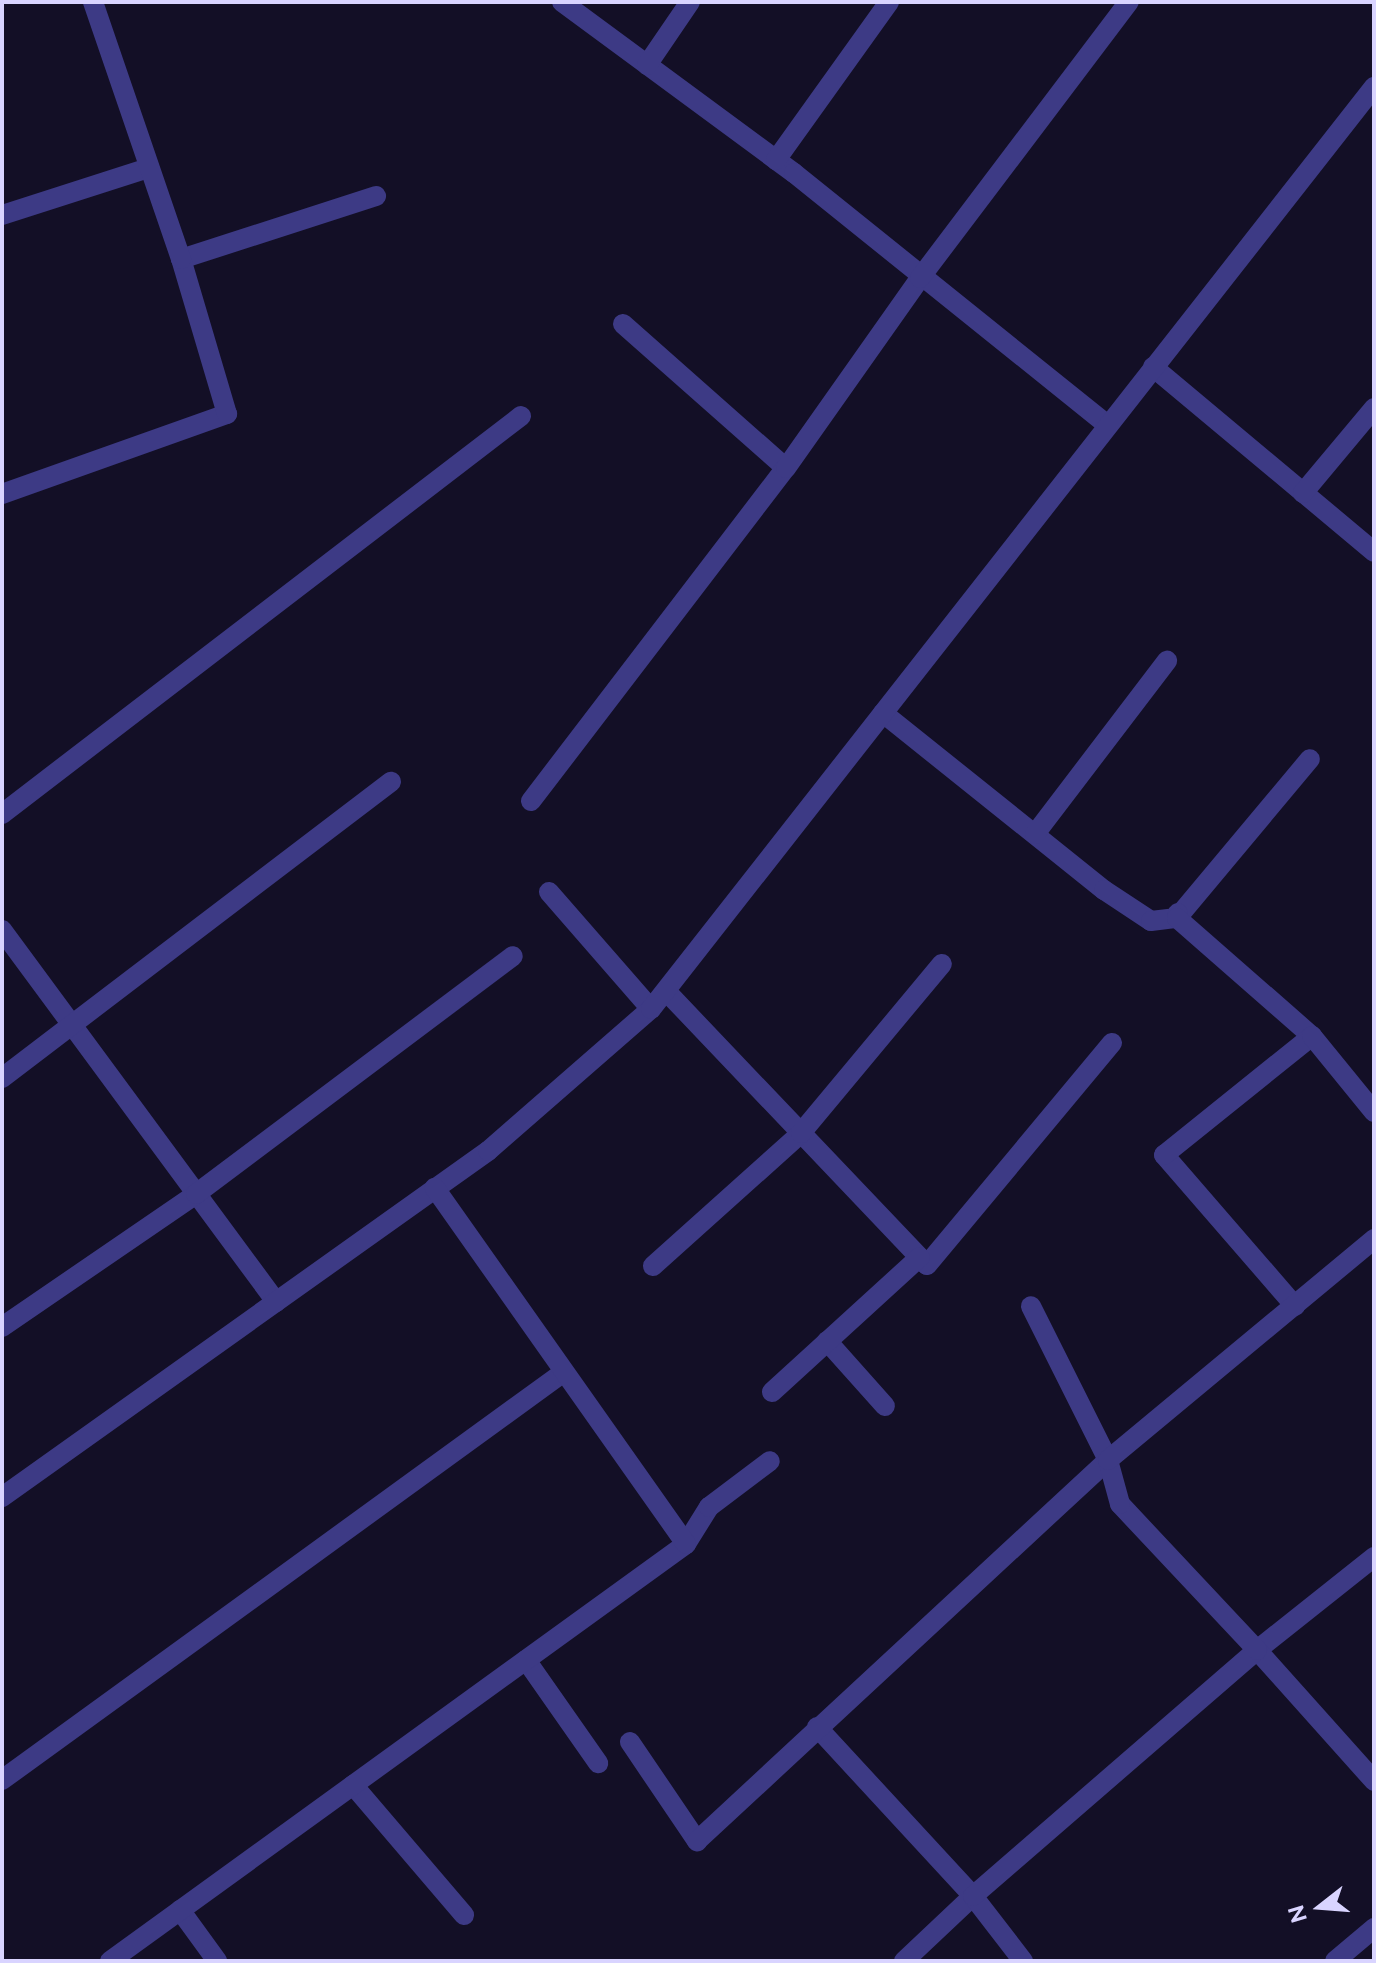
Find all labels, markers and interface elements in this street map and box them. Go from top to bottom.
north arrow [1280,1867,1360,1947]
text: N [1282,1902,1312,1926]

